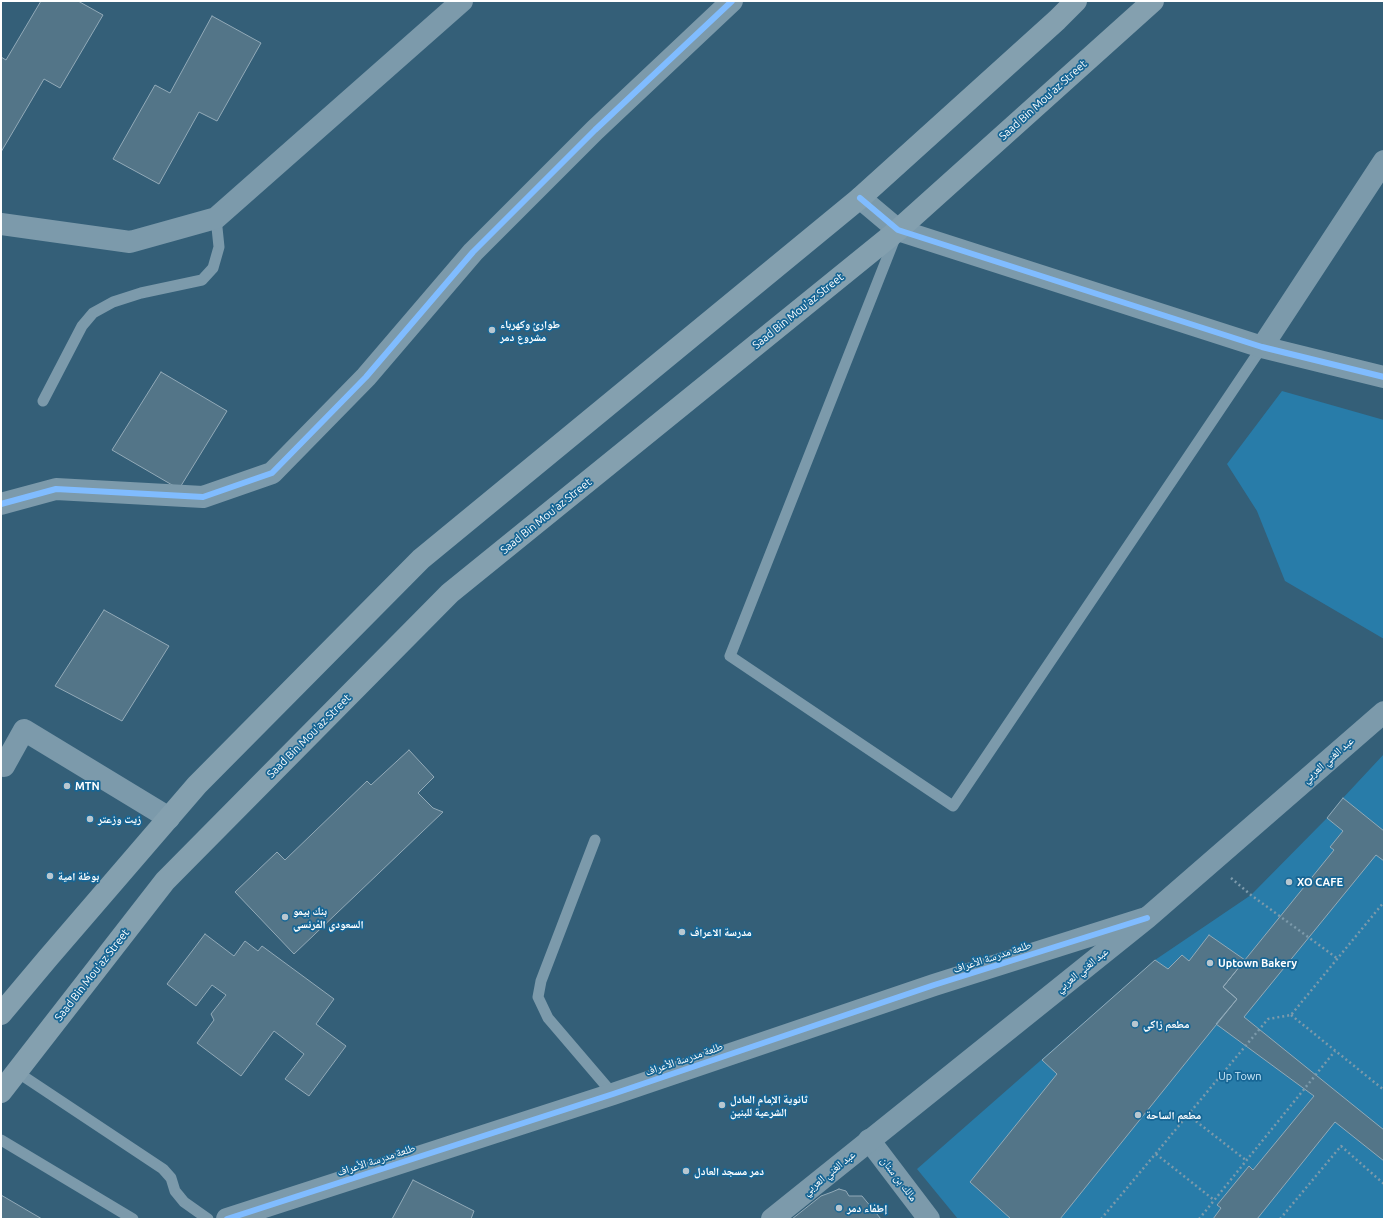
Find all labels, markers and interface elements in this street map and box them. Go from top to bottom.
street label: Saad Bin Mou'az Street [996,57,1090,143]
street label: Saad Bin Mou'az Street [750,270,846,352]
place label: طوارئ وكهرباء مشروع دمر [500,317,560,343]
marker: طوارئ وكهرباء مشروع دمر [487,325,497,335]
street label: Saad Bin Mou'az Street [498,475,594,557]
street label: Saad Bin Mou'az Street [264,691,354,781]
street label: عبد الغني العربي [1300,734,1356,786]
place label: MTN [75,779,100,793]
marker: MTN [62,781,72,791]
place label: زيت وزعتر [98,812,141,826]
marker: زيت وزعتر [85,814,95,824]
place label: بوظة امية [58,869,99,883]
marker: بوظة امية [45,871,55,881]
place label: XO CAFE [1297,875,1343,889]
marker: XO CAFE [1284,877,1294,887]
place label: بنك بيمو السعودي الفرنسي [293,904,364,930]
marker: بنك بيمو السعودي الفرنسي [280,912,290,922]
place label: مدرسة الاعراف [690,925,752,939]
street label: Saad Bin Mou'az Street [52,926,132,1024]
marker: مدرسة الاعراف [677,927,687,937]
street label: طلعة مدرسة الأعراف [951,938,1033,976]
street label: عبد الغني العربي [1053,945,1111,995]
place label: Uptown Bakery [1218,956,1297,970]
marker: Uptown Bakery [1205,958,1215,968]
place label: مطعم زاكي [1143,1017,1189,1031]
marker: مطعم زاكي [1130,1019,1140,1029]
street label: طلعة مدرسة الأعراف [643,1039,725,1079]
park label: Up Town [1218,1069,1262,1083]
place label: ثانوية الإمام العادل الشرعية للبنين [730,1092,808,1118]
marker: ثانوية الإمام العادل الشرعية للبنين [717,1100,727,1110]
place label: مطعم الساحة [1146,1108,1201,1122]
marker: مطعم الساحة [1133,1110,1143,1120]
street label: طلعة مدرسة الأعراف [335,1141,417,1179]
street label: عبد الغني العربي [800,1148,858,1198]
street label: مالك بن سنان [878,1154,920,1204]
place label: دمر مسجد العادل [694,1164,764,1178]
marker: دمر مسجد العادل [681,1166,691,1176]
place label: إطفاء دمر [847,1201,887,1215]
marker: إطفاء دمر [834,1203,844,1213]

